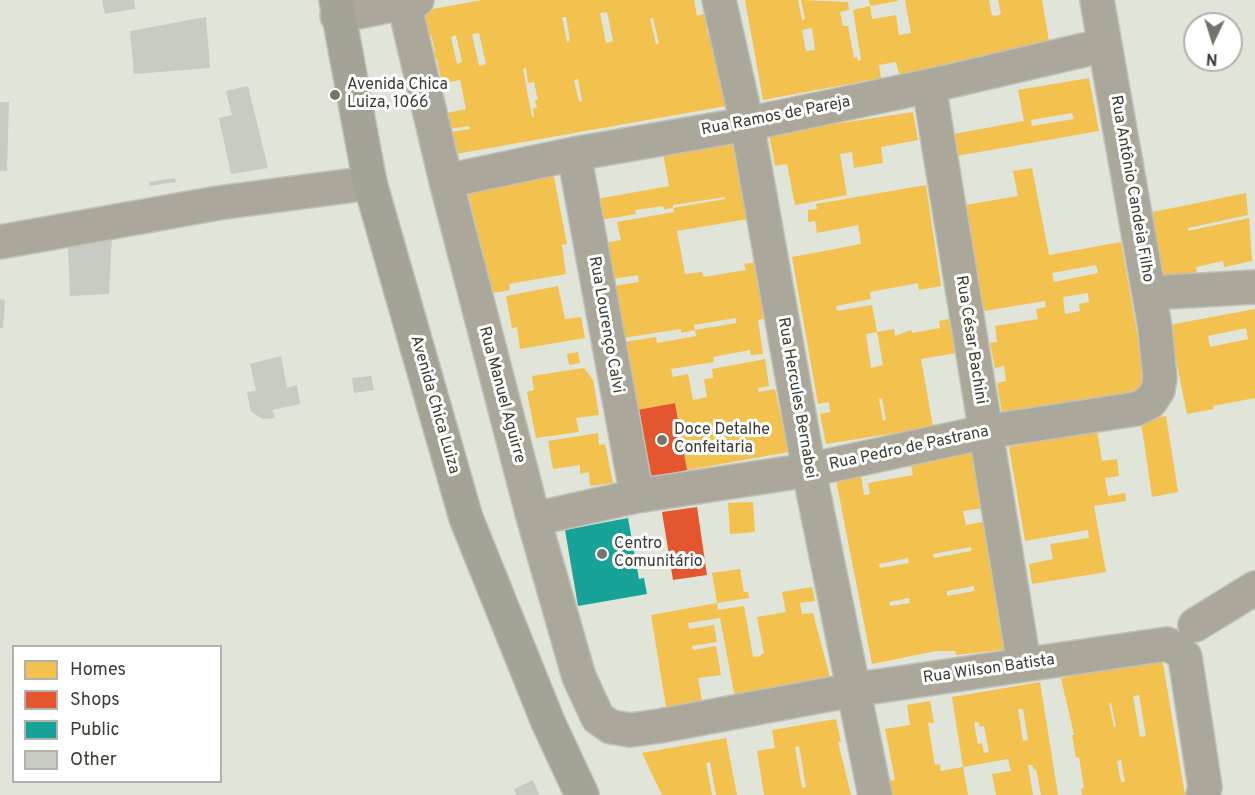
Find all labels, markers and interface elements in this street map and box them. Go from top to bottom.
north arrow [1183,12,1243,72]
text: N [1205,48,1218,68]
place label: Avenida Chica Luiza, 1066 [347,76,448,114]
marker: Avenida Chica Luiza, 1066 [328,88,342,102]
street label: Rua Ramos de Pareja [700,93,852,141]
street label: Rua Antônio Candeia Filho [1105,94,1157,284]
street label: Rua Lourenço Calvi [584,255,626,395]
street label: Rua César Bachini [950,274,990,406]
street label: Rua Hercules Bernabei [772,316,820,480]
street label: Rua Manuel Aguirre [474,325,528,465]
street label: Avenida Chica Luiza [405,334,463,476]
place label: Doce Detalhe Confeitaria [674,421,770,459]
street label: Rua Pedro de Pastrana [828,423,990,475]
marker: Doce Detalhe Confeitaria [655,433,669,447]
place label: Centro Comunitário [614,535,703,573]
marker: Centro Comunitário [595,547,609,561]
legend [12,645,222,783]
street label: Rua Wilson Batista [922,651,1056,689]
text: Homes [70,659,126,682]
text: Shops [70,689,120,712]
text: Public [70,719,120,742]
text: Other [70,749,117,772]

